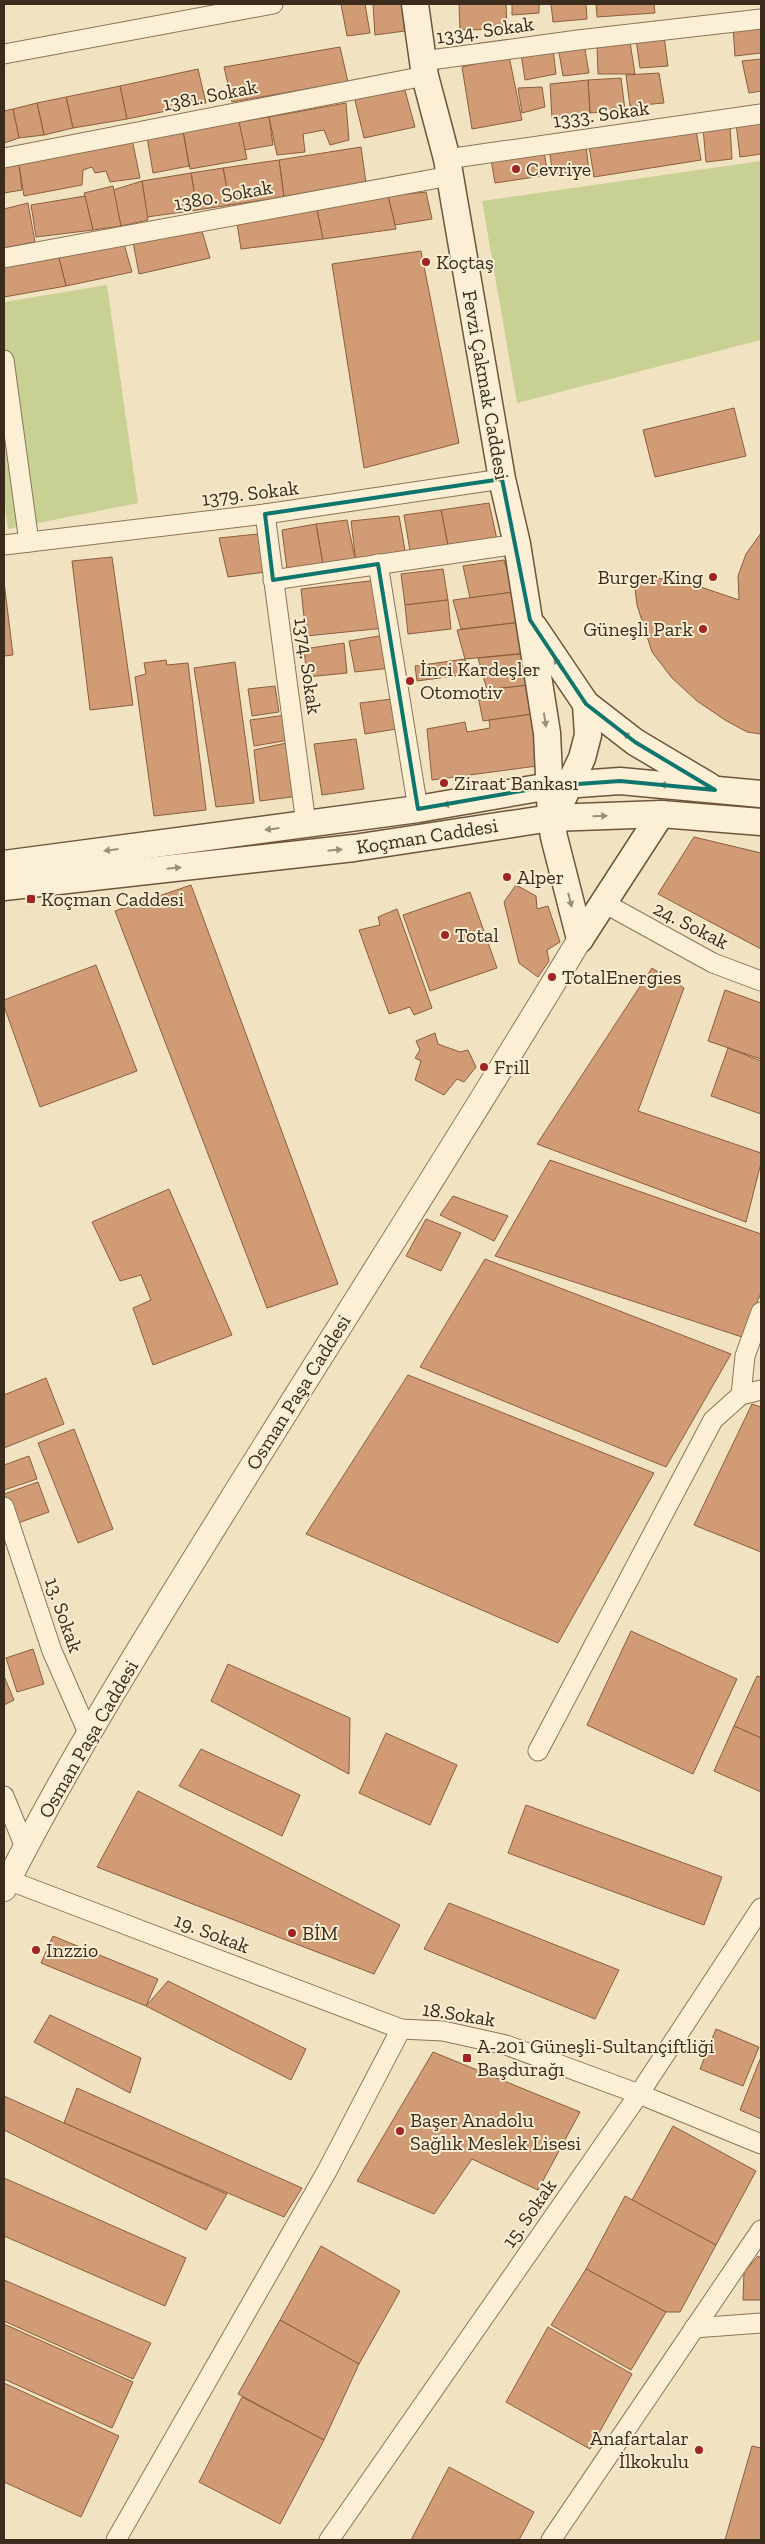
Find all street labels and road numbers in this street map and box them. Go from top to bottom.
street label: 1334. Sokak [435,11,536,49]
street label: 1381. Sokak [161,74,260,116]
street label: 1333. Sokak [551,95,651,133]
street label: 1380. Sokak [172,174,275,215]
street label: Fevzi Çakmak Caddesi [457,288,515,482]
street label: 1379. Sokak [200,475,301,511]
street label: 1374. Sokak [289,616,327,716]
street label: Koçman Caddesi [354,813,500,859]
street label: 24. Sokak [649,896,733,954]
street label: Osman Paşa Caddesi [241,1310,356,1474]
street label: 13. Sokak [40,1574,88,1656]
street label: Osman Paşa Caddesi [33,1655,143,1822]
street label: 19. Sokak [171,1908,253,1958]
street label: 18.Sokak [421,1996,498,2032]
street label: 15. Sokak [497,2174,562,2252]

